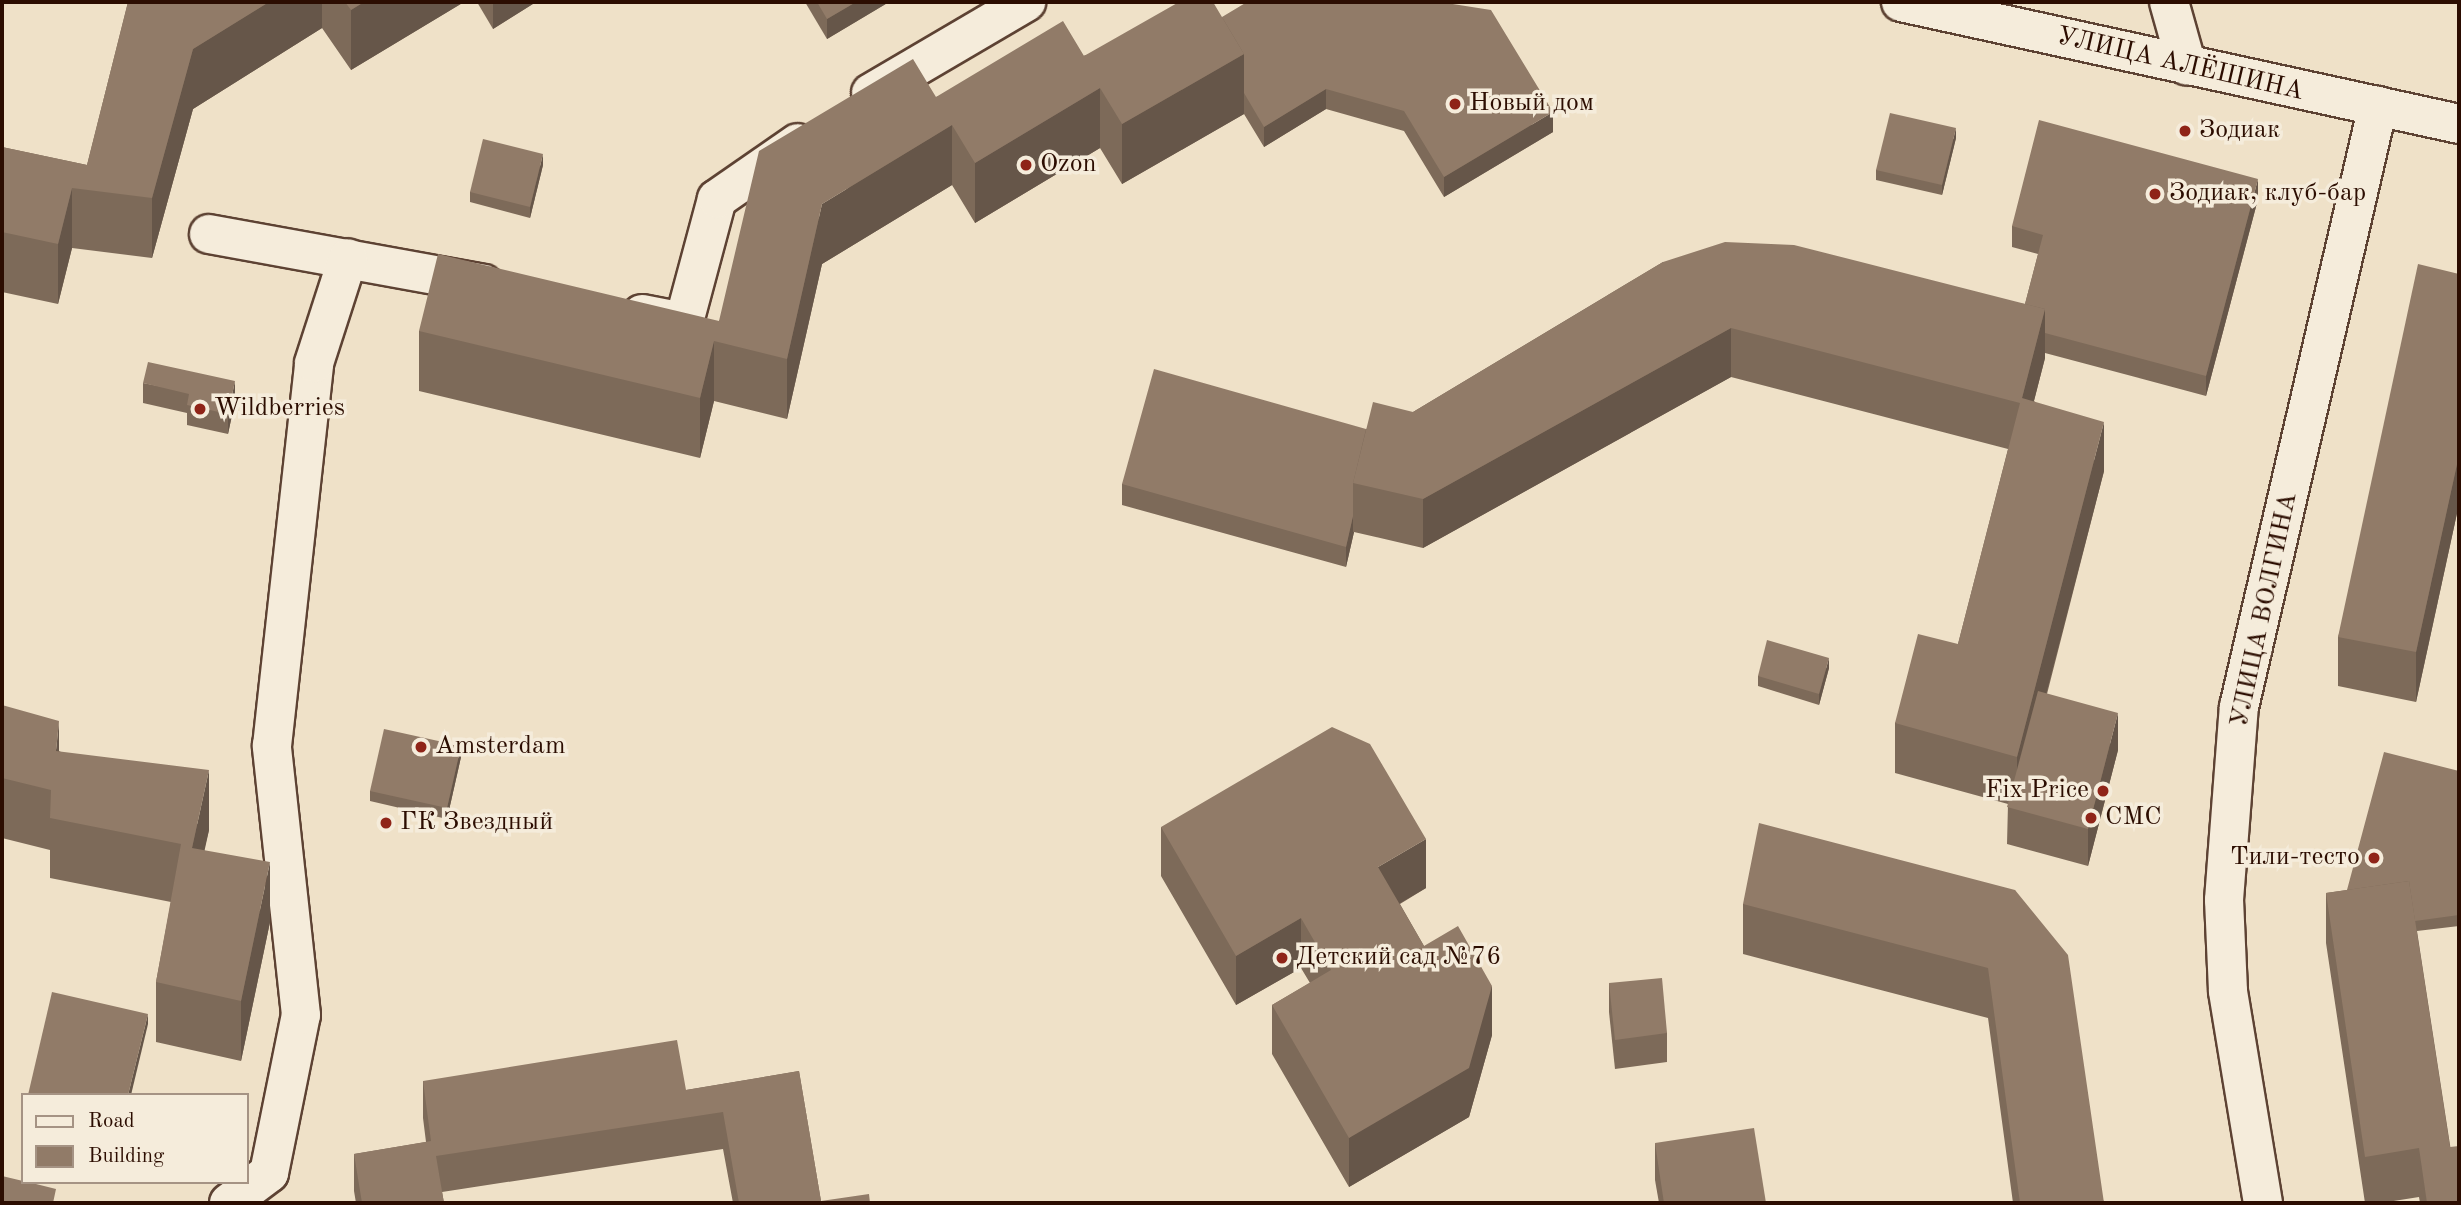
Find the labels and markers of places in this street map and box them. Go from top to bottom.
place label: Новый дом [1469,88,1594,120]
marker: Новый дом [1447,96,1463,112]
place label: Зодиак [2199,115,2280,147]
marker: Зодиак [2177,123,2193,139]
place label: Ozon [1040,149,1097,181]
marker: Ozon [1018,157,1034,173]
place label: Зодиак, клуб-бар [2169,178,2366,210]
marker: Зодиак, клуб-бар [2147,186,2163,202]
place label: Wildberries [214,393,345,425]
marker: Wildberries [192,401,208,417]
place label: Amsterdam [435,731,566,763]
marker: Amsterdam [413,739,429,755]
place label: Fix Price [1985,775,2089,807]
marker: Fix Price [2095,783,2111,799]
place label: СМС [2105,802,2162,834]
place label: ГК Звездный [400,807,553,839]
marker: СМС [2083,810,2099,826]
marker: ГК Звездный [378,815,394,831]
place label: Тили-тесто [2230,842,2360,874]
marker: Тили-тесто [2366,850,2382,866]
place label: Детский сад №76 [1296,942,1501,974]
marker: Детский сад №76 [1274,950,1290,966]

